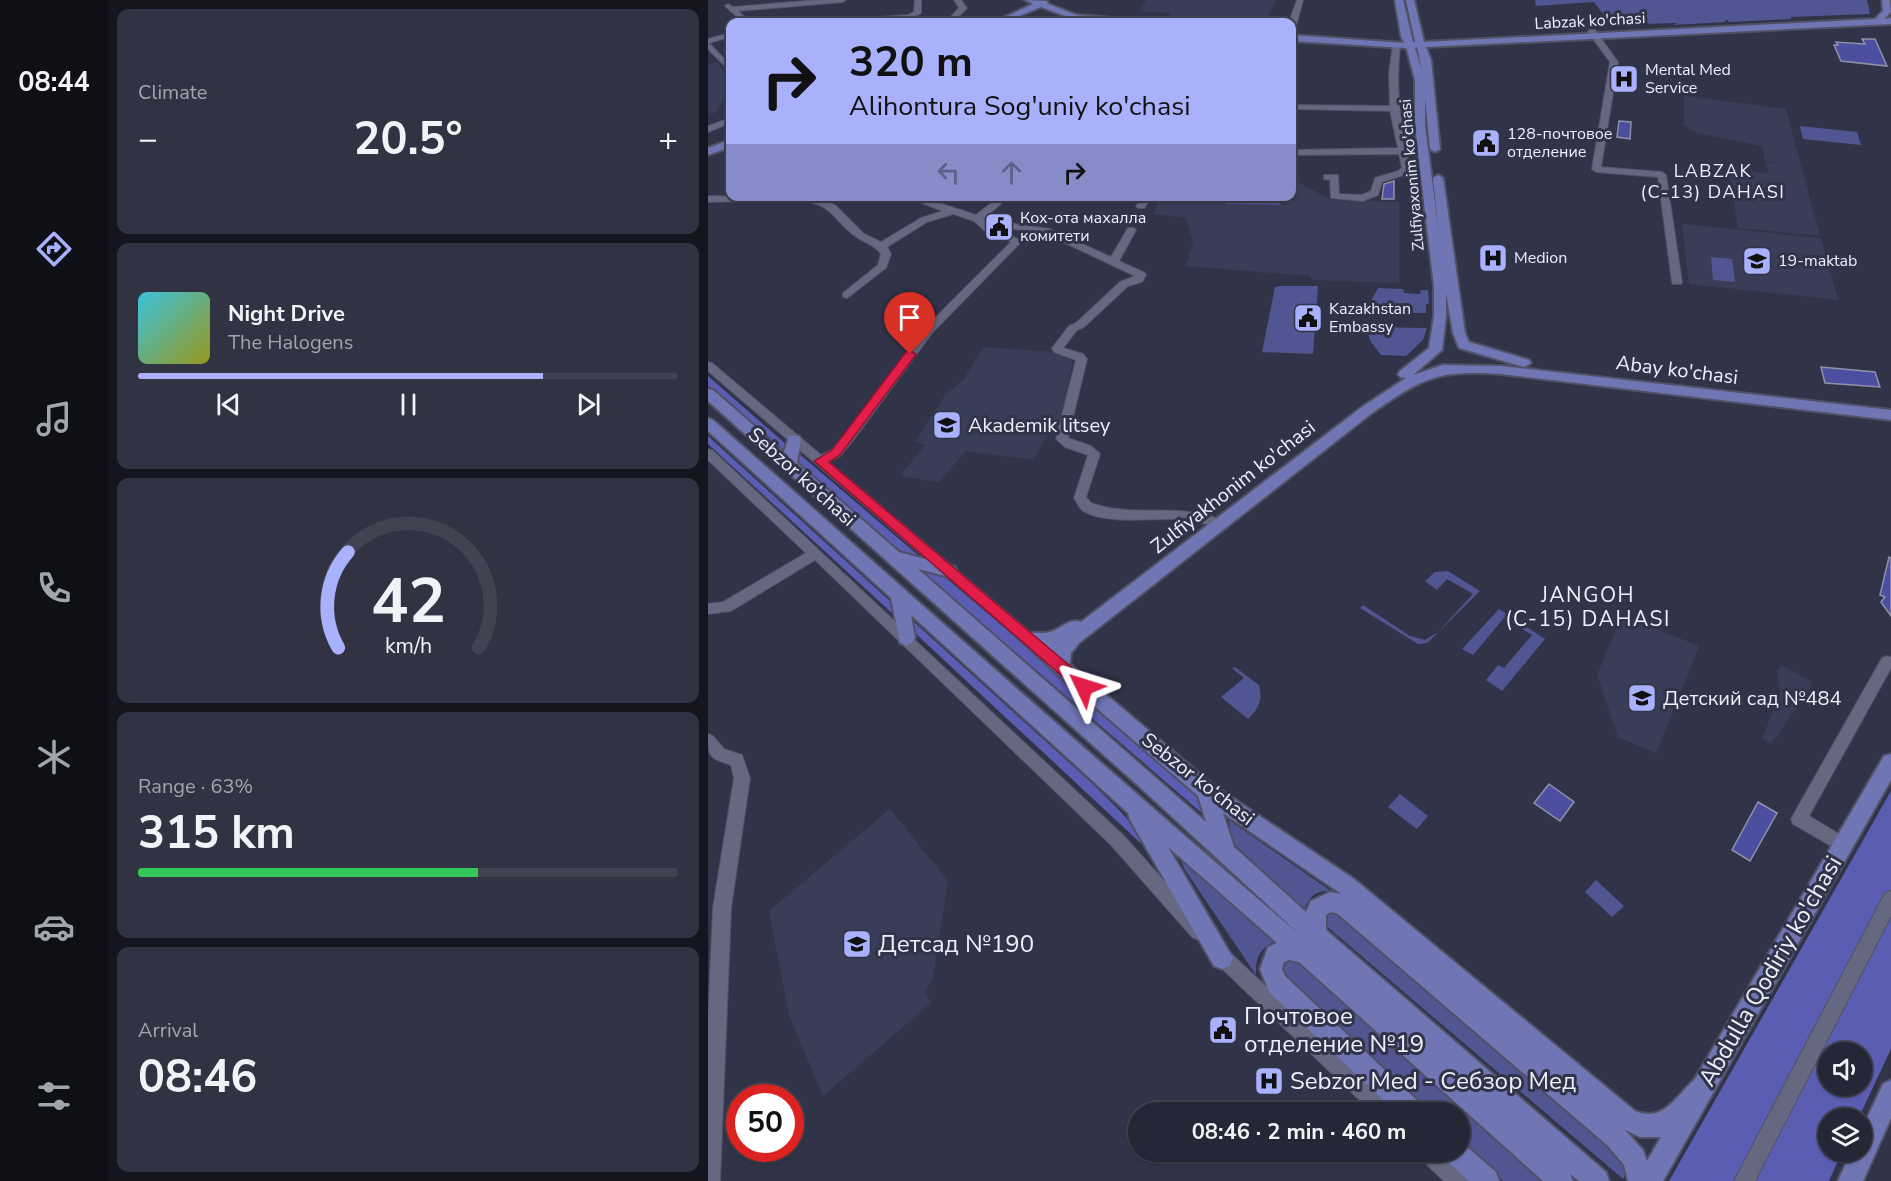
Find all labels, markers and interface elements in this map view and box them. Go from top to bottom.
street label: Labzak ko'chasi [1534,7,1646,35]
text: 320 m [849,34,973,91]
icon: right [750,42,828,120]
place label: Mental Med Service [1645,59,1731,99]
hospital icon: Mental Med Service [1608,63,1640,95]
text: 08:44 [18,64,90,101]
text: Climate [138,79,207,106]
text: Alihontura Sog'uniy ko'chasi [849,88,1191,125]
street label: Zulfiyaxonim ko'chasi [1394,98,1430,252]
text: 20.5° [353,109,463,170]
text: − [138,117,158,162]
text: + [658,117,678,162]
place label: 128-почтовое отделение [1507,123,1612,163]
public building icon: 128-почтовое отделение [1470,127,1502,159]
icon: left [932,156,965,189]
icon: ahead [995,156,1028,189]
icon: right [1058,156,1091,189]
district label: LABZAK (C-13) DAHASI [1641,159,1785,204]
place label: Кох-ота махалла комитети [1020,207,1146,247]
public building icon: Кох-ота махалла комитети [983,211,1015,243]
icon: directions [33,228,75,270]
hospital icon: Medion [1477,242,1509,274]
school or university icon: 19-maktab [1741,245,1773,277]
place label: Medion [1514,247,1567,269]
place label: 19-maktab [1778,250,1857,272]
pin [884,292,935,354]
place label: Kazakhstan Embassy [1329,298,1411,338]
text: Night Drive [228,299,345,329]
icon: arrive [893,301,926,334]
public building icon: Kazakhstan Embassy [1292,302,1324,334]
text: The Halogens [228,329,353,356]
street label: Abay ko'chasi [1614,349,1740,391]
icon: previous [212,388,245,421]
icon: pause [392,388,425,421]
icon: next [572,388,605,421]
icon: music [33,398,75,440]
school or university icon: Akademik litsey [931,409,963,441]
place label: Akademik litsey [968,412,1111,439]
street label: Zulfiyakhonim ko'chasi [1145,414,1321,560]
street label: Sebzor ko‘chasi [742,421,862,533]
text: 42 [371,559,445,644]
icon: phone [33,567,75,609]
district label: JANGOH (C-15) DAHASI [1505,581,1671,633]
text: km/h [384,631,432,661]
position arrow [1052,655,1116,719]
school or university icon: Детский сад №484 [1626,682,1658,714]
place label: Детский сад №484 [1663,685,1842,712]
street label: Sebzor ko‘chasi [1136,726,1260,832]
icon: climate [33,736,75,778]
text: Range · 63% [138,773,253,800]
text: 315 km [138,803,295,864]
street label: Abdulla Qodiriy ko'chasi [1691,850,1849,1092]
icon: car [33,906,75,948]
school or university icon: Детсад №190 [841,928,873,960]
place label: Детсад №190 [878,928,1034,960]
place label: Почтовое отделение №19 [1244,1000,1424,1060]
public building icon: Почтовое отделение №19 [1207,1014,1239,1046]
text: Arrival [138,1017,198,1044]
map controls [1818,1042,1872,1162]
button: sound [1818,1042,1872,1096]
text: 08:46 [138,1047,257,1108]
hospital icon: Sebzor Med - Себзор Мед [1253,1065,1285,1097]
place label: Sebzor Med - Себзор Мед [1290,1065,1576,1097]
icon: filters [33,1075,75,1117]
speed limit sign: 50 [726,1084,804,1162]
button: layers [1818,1108,1872,1162]
text: 08:46 · 2 min · 460 m [1192,1117,1406,1147]

